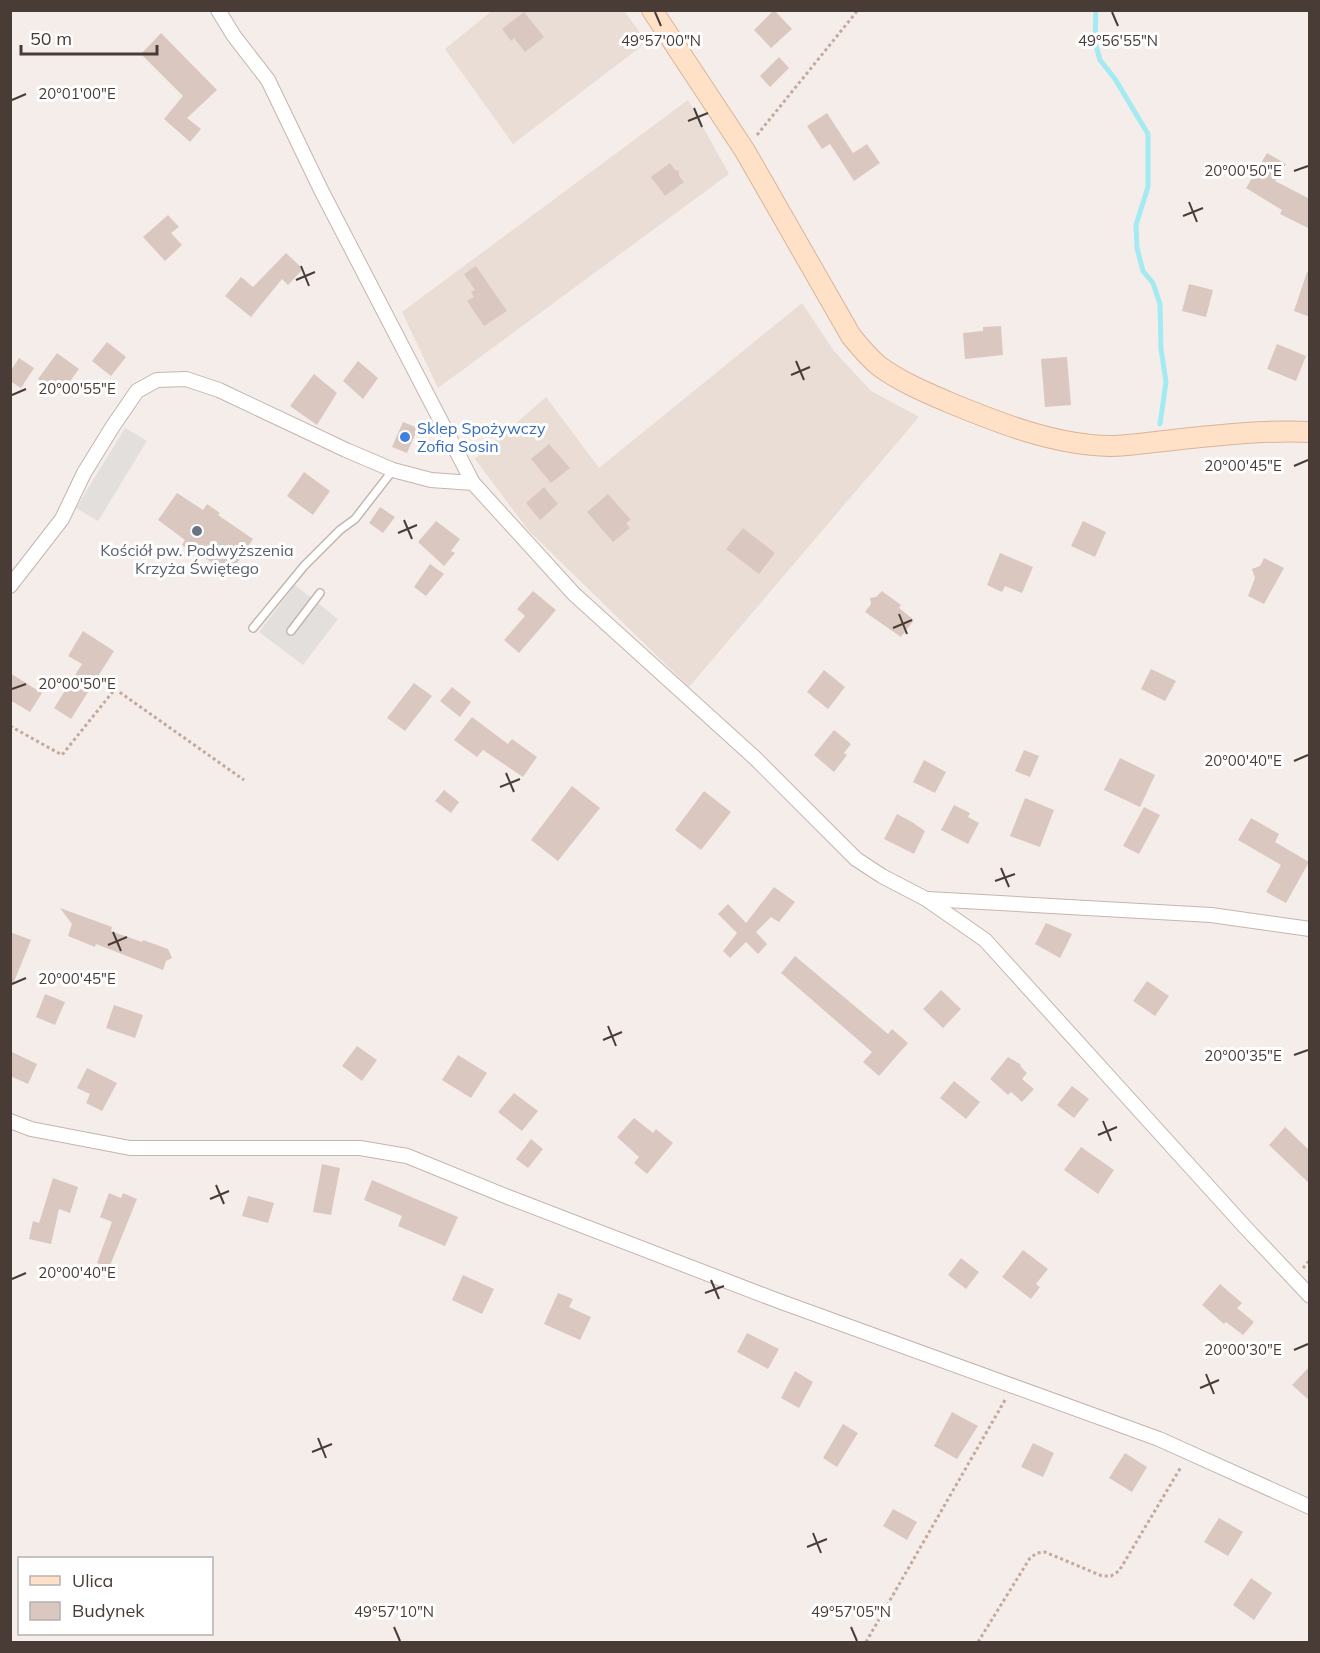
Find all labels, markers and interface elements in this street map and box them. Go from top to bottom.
scale bar [21,18,158,56]
text: 50 m [30,27,72,50]
text: 49°57'00"N [621,31,701,50]
text: 49°56'55"N [1078,31,1158,50]
text: 20°01'00"E [38,84,116,103]
text: 20°00'50"E [1204,161,1282,180]
text: 20°00'55"E [38,379,116,398]
place label: Sklep Spożywczy Zofia Sosin [417,418,546,456]
marker: Sklep Spożywczy Zofia Sosin [398,430,412,444]
text: 20°00'45"E [1204,456,1282,475]
marker: Kościół pw. Podwyższenia Krzyża Świętego [190,524,204,538]
place label: Kościół pw. Podwyższenia Krzyża Świętego [100,540,294,578]
text: 20°00'50"E [38,674,116,693]
text: 20°00'40"E [1204,751,1282,770]
text: 20°00'45"E [38,969,116,988]
text: 20°00'35"E [1204,1046,1282,1065]
text: 20°00'40"E [38,1263,116,1282]
text: 20°00'30"E [1204,1340,1282,1359]
legend [18,1557,213,1635]
text: Ulica [72,1569,113,1592]
text: Budynek [72,1599,145,1622]
text: 49°57'10"N [354,1602,434,1621]
text: 49°57'05"N [811,1602,891,1621]

